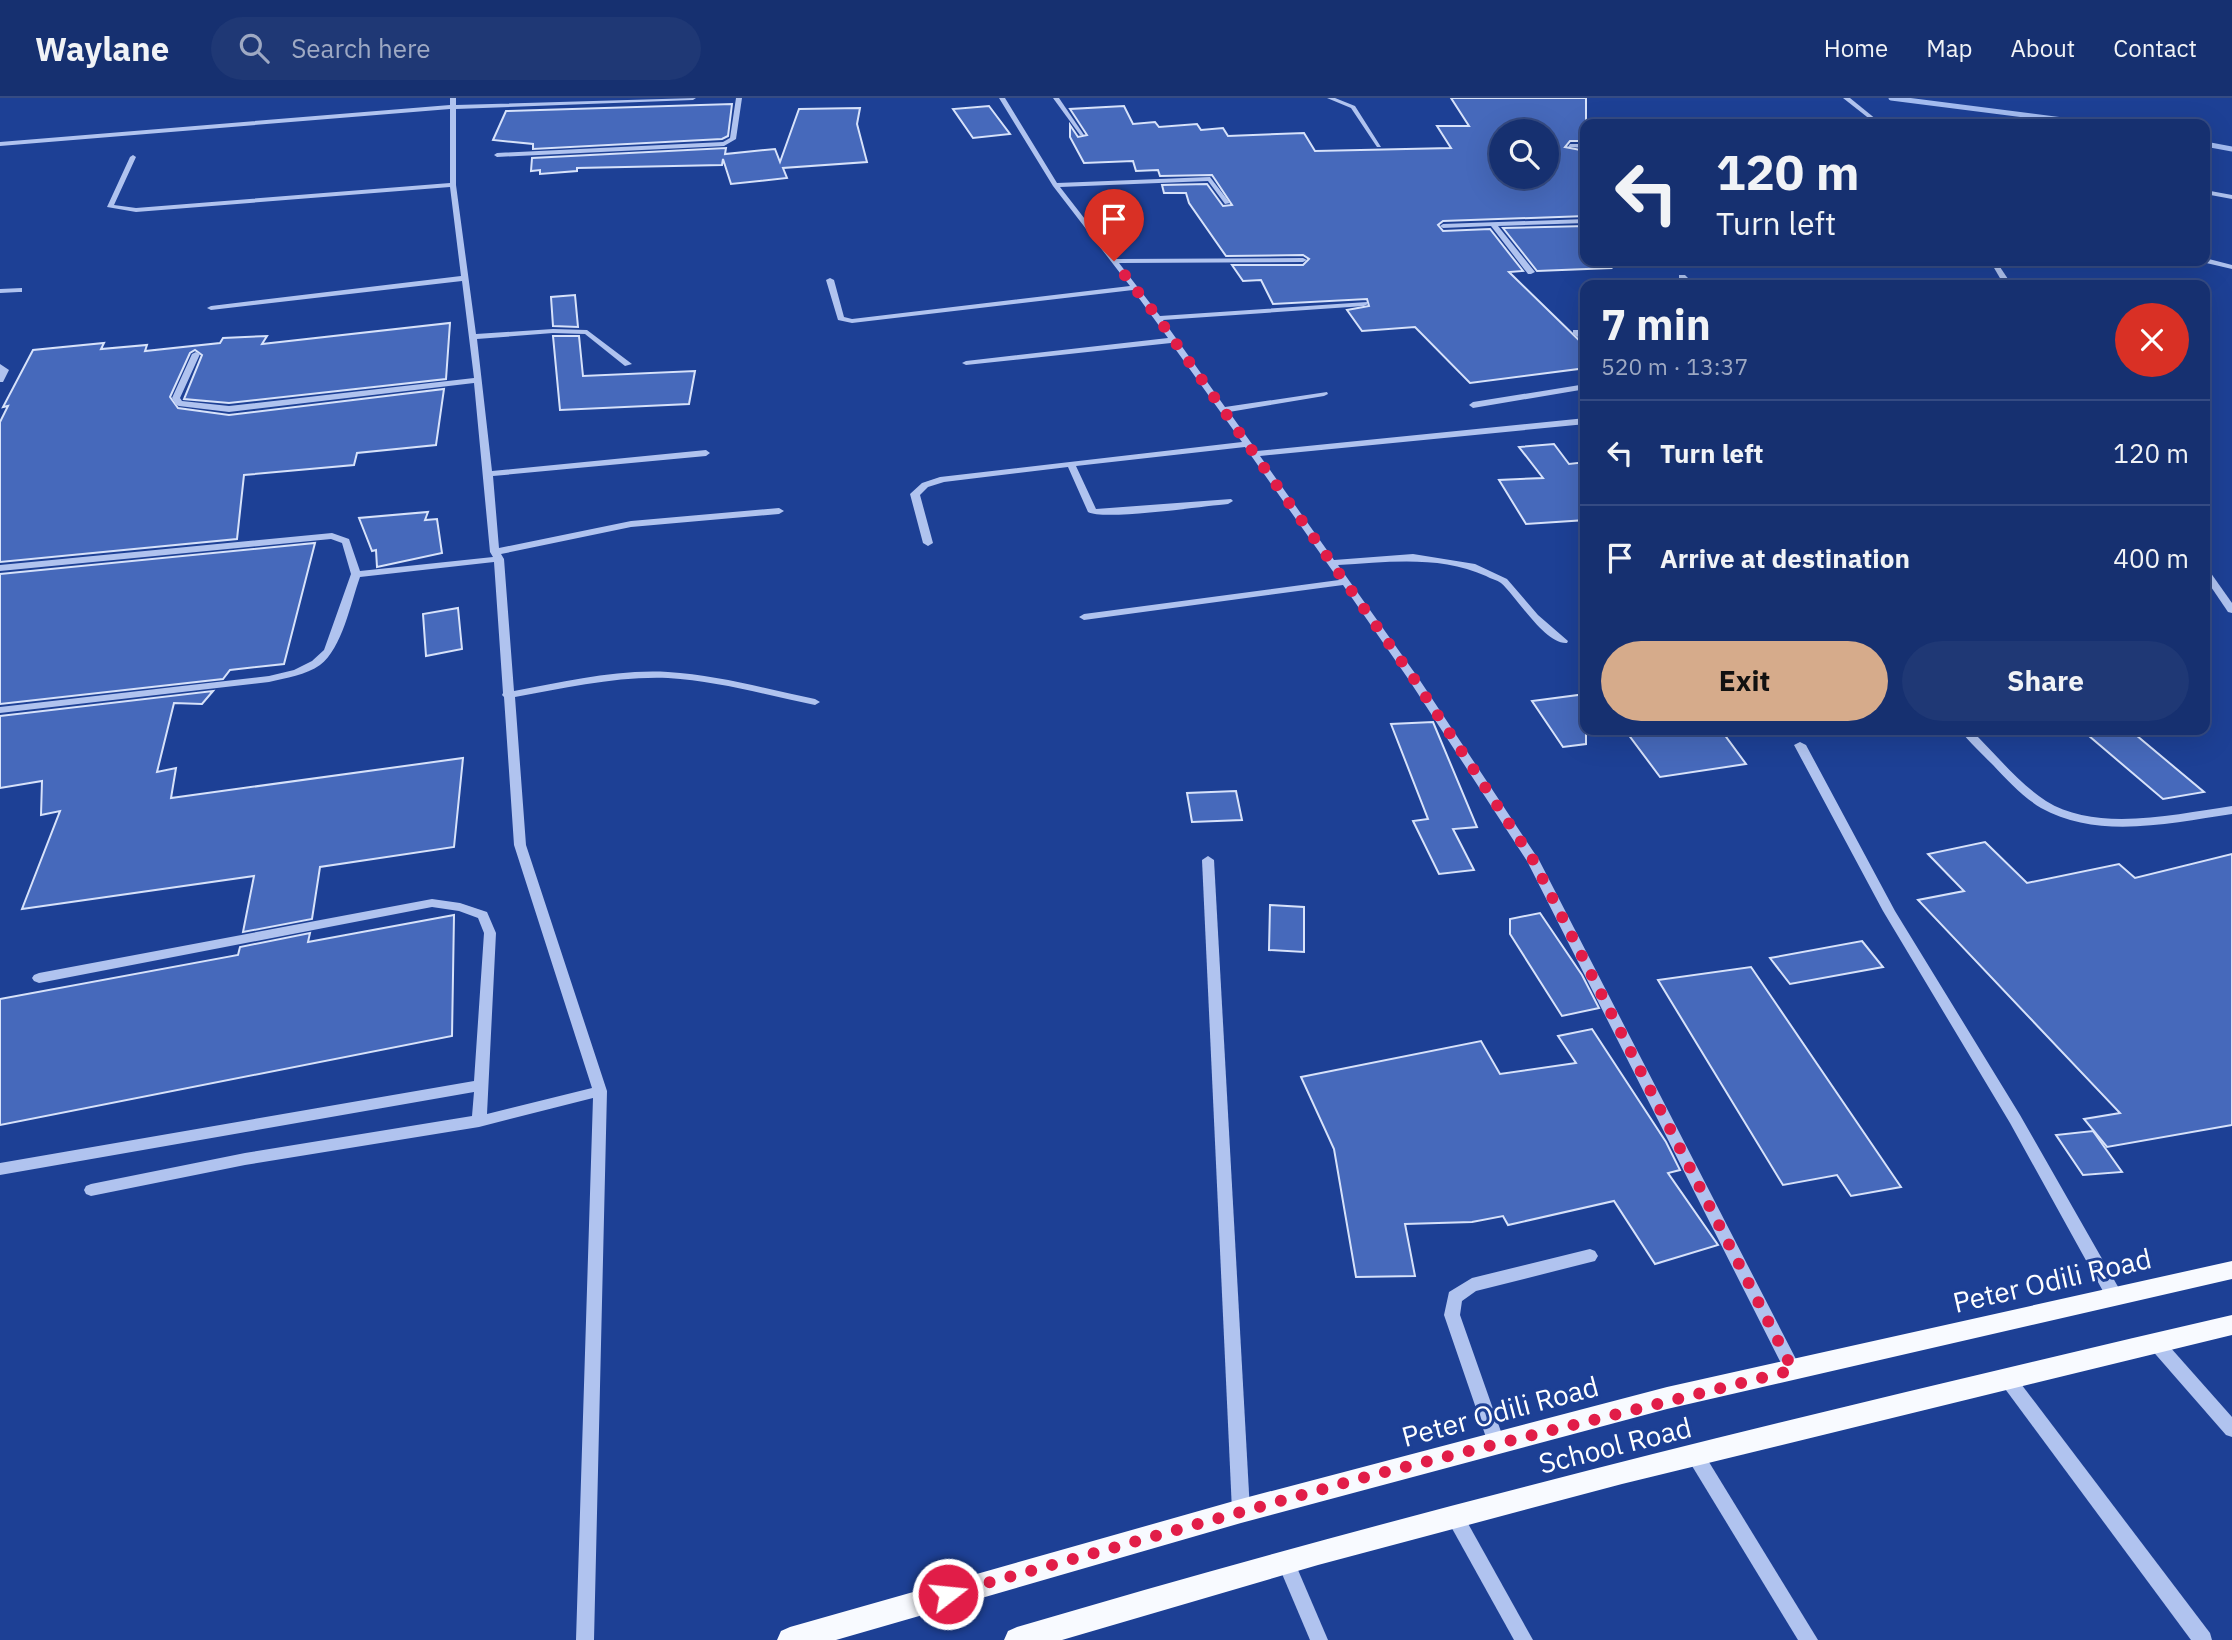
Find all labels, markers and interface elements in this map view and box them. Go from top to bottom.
search box [211,17,701,80]
text: Waylane [35,27,169,70]
icon: search [235,29,273,67]
text: Search here [291,31,431,65]
text: Home [1824,32,1888,64]
text: Map [1926,32,1972,64]
text: About [2010,32,2075,64]
text: Contact [2113,32,2197,64]
map controls [1489,119,1559,189]
button: search [1489,119,1559,189]
text: 120 m [1716,140,1860,203]
icon: left [1601,147,1692,238]
pin [1084,189,1144,261]
icon: arrive [1095,200,1133,238]
text: Turn left [1716,202,1836,244]
text: 7 min [1601,297,1711,352]
button: close [2115,303,2189,377]
text: 520 m · 13:37 [1601,351,1748,381]
icon: left [1601,434,1639,472]
text: Turn left [1660,436,1763,470]
text: 120 m [2113,436,2189,470]
icon: arrive [1601,539,1639,577]
text: Arrive at destination [1660,541,1910,575]
text: 400 m [2113,541,2189,575]
button: Exit [1601,641,1888,721]
button: Share [1902,641,2189,721]
street label: Peter Odili Road [1949,1239,2155,1321]
street label: Peter Odili Road [1397,1367,1603,1455]
street label: School Road [1535,1408,1695,1482]
position arrow [911,1557,985,1631]

